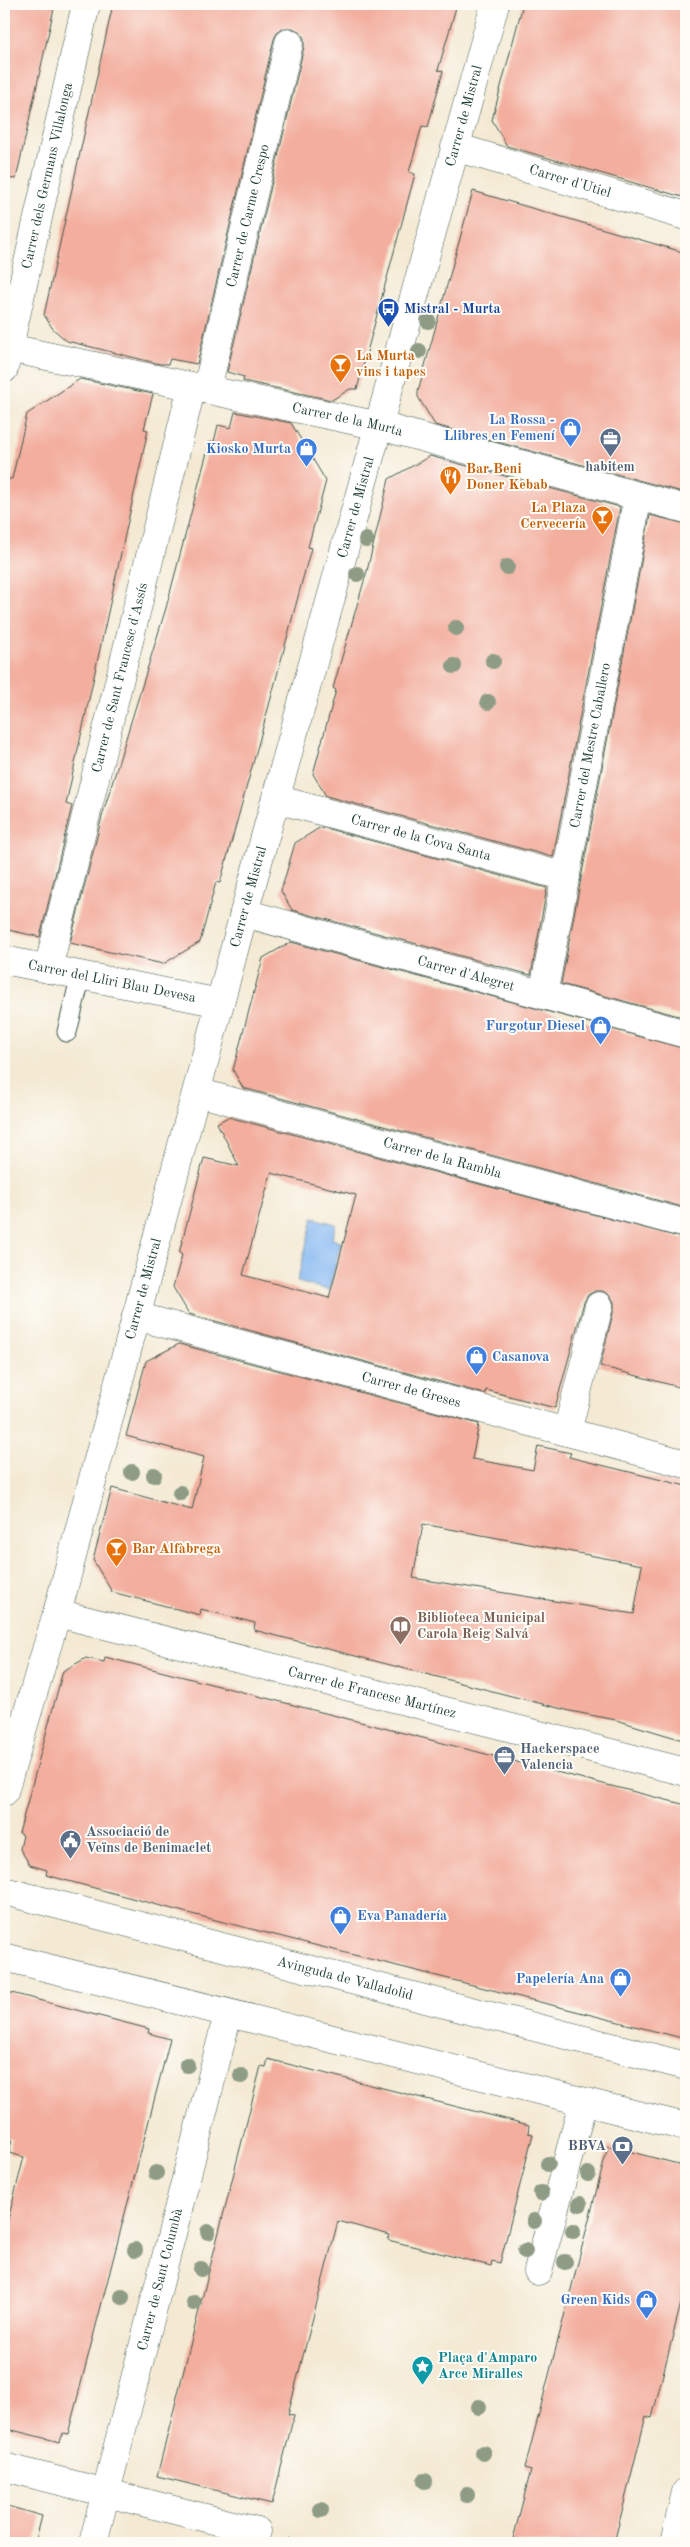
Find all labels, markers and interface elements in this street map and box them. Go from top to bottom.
street label: Carrer de Mistral [443,64,485,168]
street label: Carrer dels Germans Villalonga [20,81,75,270]
street label: Carrer de Carme Crespo [224,143,272,289]
street label: Carrer d'Utiel [528,163,613,200]
bus stop icon: Mistral - Murta [376,297,400,328]
place label: Mistral - Murta [404,302,501,316]
place label: La Murta vins i tapes [356,349,426,379]
bar icon: La Murta vins i tapes [328,352,352,383]
street label: Carrer de la Murta [291,401,404,439]
place label: La Rossa - Llibres en Femení [444,413,555,443]
shop icon: La Rossa - Llibres en Femení [559,416,583,447]
office icon: habitem [598,427,622,458]
shop icon: Kiosko Murta [295,437,319,468]
place label: Kiosko Murta [206,442,291,456]
street label: Carrer de Mistral [335,455,377,560]
place label: habitem [585,460,635,474]
place label: Bar Beni Doner Kebab [466,462,548,492]
restaurant icon: Bar Beni Doner Kebab [438,465,462,496]
place label: La Plaza Cervecería [520,501,586,531]
bar icon: La Plaza Cervecería [590,504,614,535]
street label: Carrer de Sant Francesc d'Assís [90,581,150,774]
street label: Carrer del Mestre Caballero [568,662,613,829]
street label: Carrer de la Cova Santa [349,812,493,864]
street label: Carrer de Mistral [228,844,269,949]
street label: Carrer d'Alegret [416,954,516,994]
street label: Carrer del Lliri Blau Devesa [27,958,197,1005]
shop icon: Furgotur Diesel [589,1014,613,1045]
place label: Furgotur Diesel [486,1019,585,1033]
street label: Carrer de la Rambla [381,1136,503,1181]
street label: Carrer de Mistral [123,1237,164,1341]
shop icon: Casanova [464,1345,488,1376]
place label: Casanova [492,1350,549,1364]
street label: Carrer de Greses [360,1370,463,1410]
bar icon: Bar Alfàbrega [104,1537,128,1568]
place label: Bar Alfàbrega [132,1542,221,1556]
place label: Biblioteca Municipal Carola Reig Salvá [417,1611,545,1641]
library icon: Biblioteca Municipal Carola Reig Salvá [389,1614,413,1645]
street label: Carrer de Francesc Martínez [286,1665,458,1721]
place label: Hackerspace Valencia [520,1742,600,1772]
office icon: Hackerspace Valencia [492,1745,516,1776]
place label: Associació de Veïns de Benimaclet [86,1825,211,1855]
public building icon: Associació de Veïns de Benimaclet [58,1828,82,1859]
shop icon: Eva Panadería [329,1904,353,1935]
place label: Eva Panadería [357,1909,447,1923]
street label: Avinguda de Valladolid [276,1954,414,2003]
shop icon: Papelería Ana [608,1967,632,1998]
place label: Papelería Ana [516,1972,604,1986]
bank icon: BBVA [610,2134,634,2165]
place label: BBVA [568,2139,606,2153]
street label: Carrer de Sant Columbà [135,2207,185,2352]
shop icon: Green Kids [634,2288,658,2319]
place label: Green Kids [560,2293,630,2307]
place label: Plaça d'Amparo Arce Miralles [438,2351,537,2381]
place icon: Plaça d'Amparo Arce Miralles [410,2354,434,2385]

